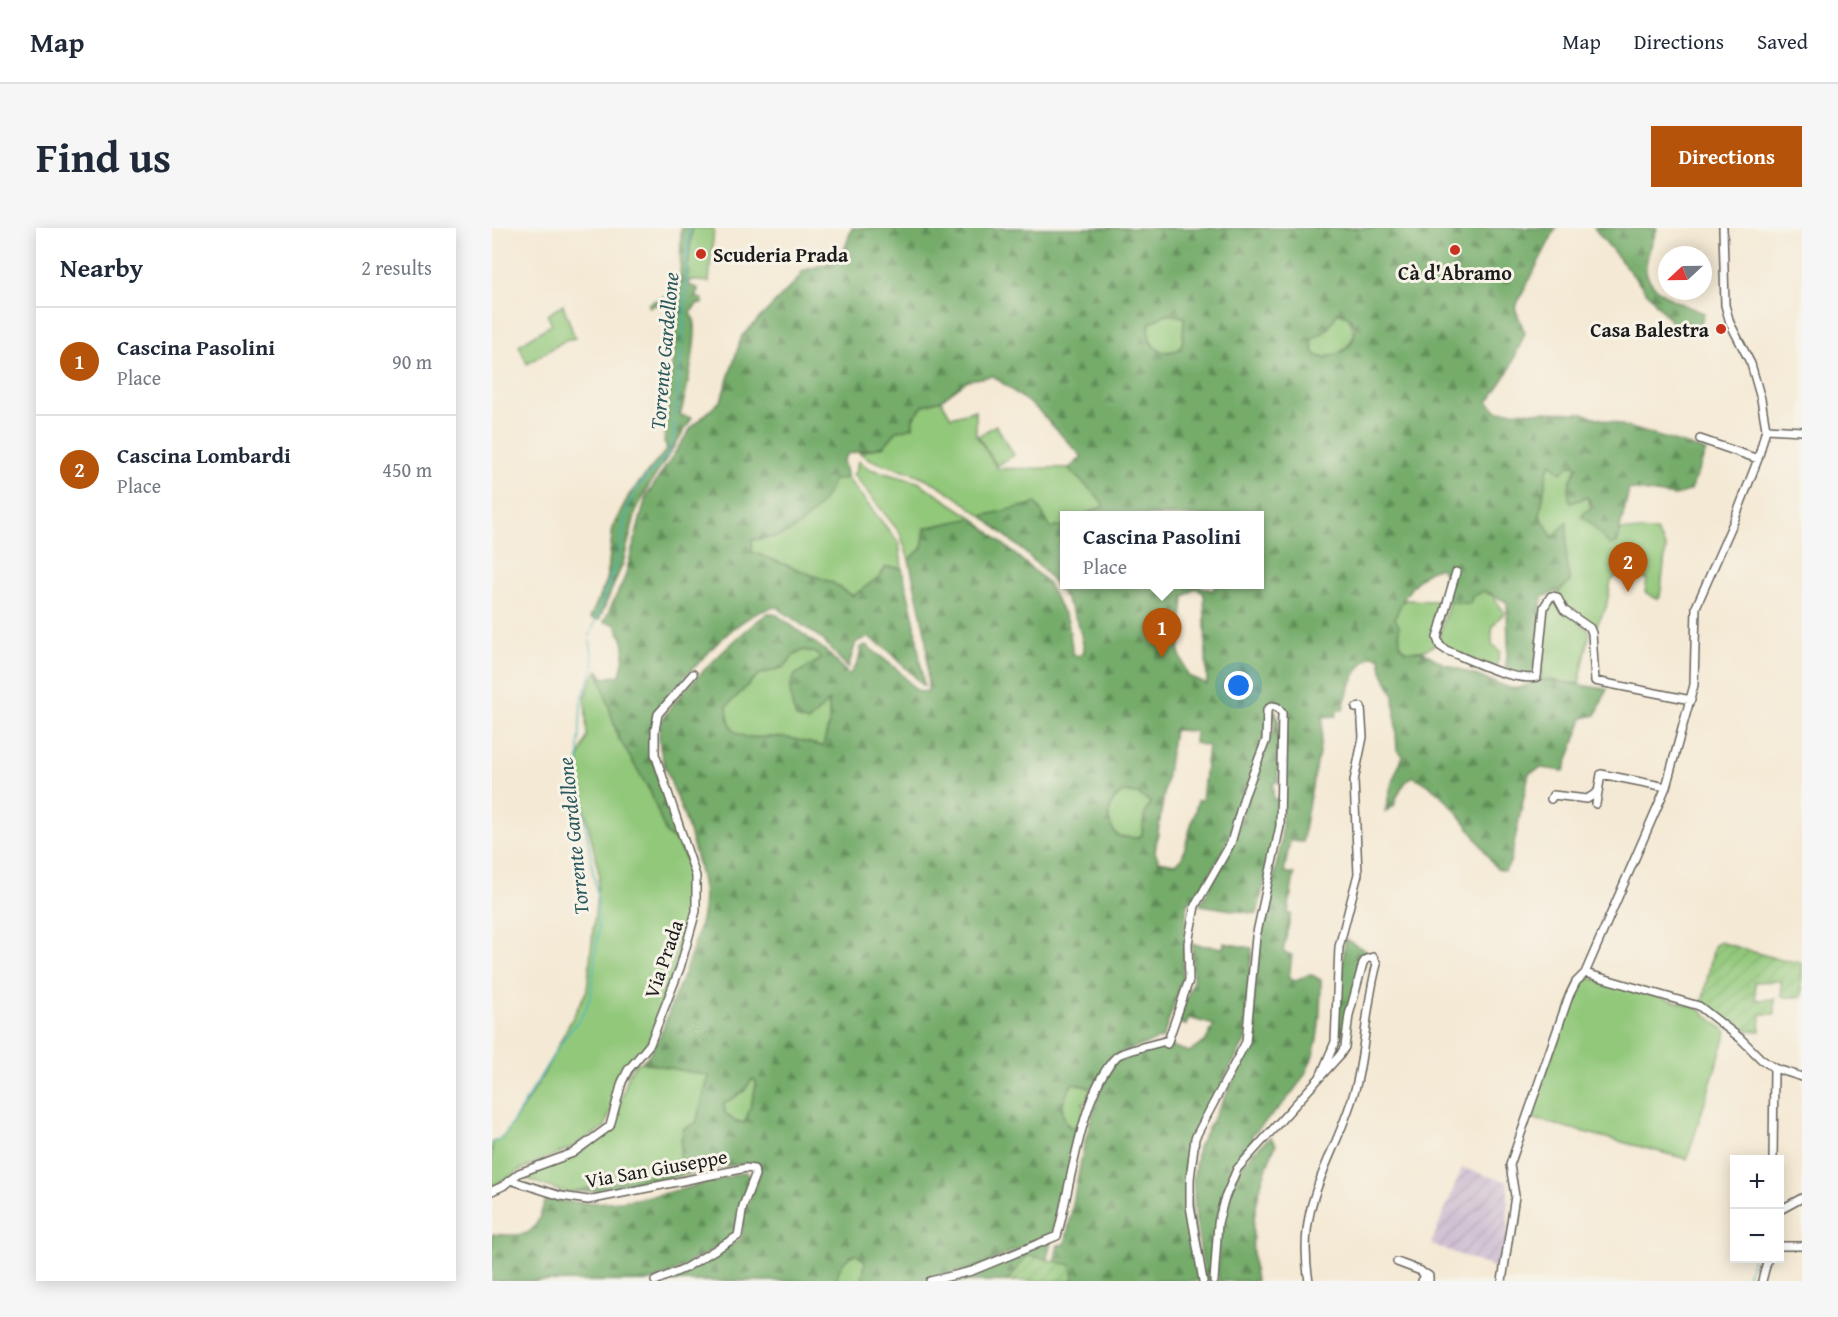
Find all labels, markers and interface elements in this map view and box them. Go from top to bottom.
text: Map [30,21,84,62]
text: Map [1562,26,1601,57]
text: Directions [1634,26,1724,57]
text: Saved [1757,26,1808,57]
text: Find us [36,126,171,187]
button: Directions [1651,126,1802,187]
place label: Scuderia Prada [713,240,849,269]
marker: Cà d'Abramo [1448,243,1462,257]
north arrow [1658,246,1712,300]
marker: Scuderia Prada [694,247,708,261]
text: Nearby [60,248,143,287]
text: 2 results [361,253,432,282]
place label: Cà d'Abramo [1398,258,1512,287]
water label: Torrente Gardellone [642,271,686,431]
place label: Casa Balestra [1590,315,1710,344]
marker: Casa Balestra [1714,322,1728,336]
text: Cascina Pasolini [117,331,275,363]
text: 1 [74,347,85,376]
text: 90 m [392,347,432,376]
text: Place [117,363,161,392]
text: Cascina Lombardi [117,439,291,471]
text: 2 [74,455,85,484]
text: 450 m [382,455,432,484]
text: Place [117,471,161,500]
popup [1060,511,1264,589]
text: Cascina Pasolini [1083,520,1241,552]
pin: 2 [1608,542,1648,592]
text: Place [1083,552,1127,581]
pin: 1 [1142,608,1182,658]
your location [1224,671,1253,700]
water label: Torrente Gardellone [549,756,597,916]
street label: Via Prada [636,915,690,1002]
street label: Via San Giuseppe [583,1141,729,1195]
map controls [1730,1155,1784,1263]
button: + [1730,1155,1784,1209]
button: − [1730,1209,1784,1263]

